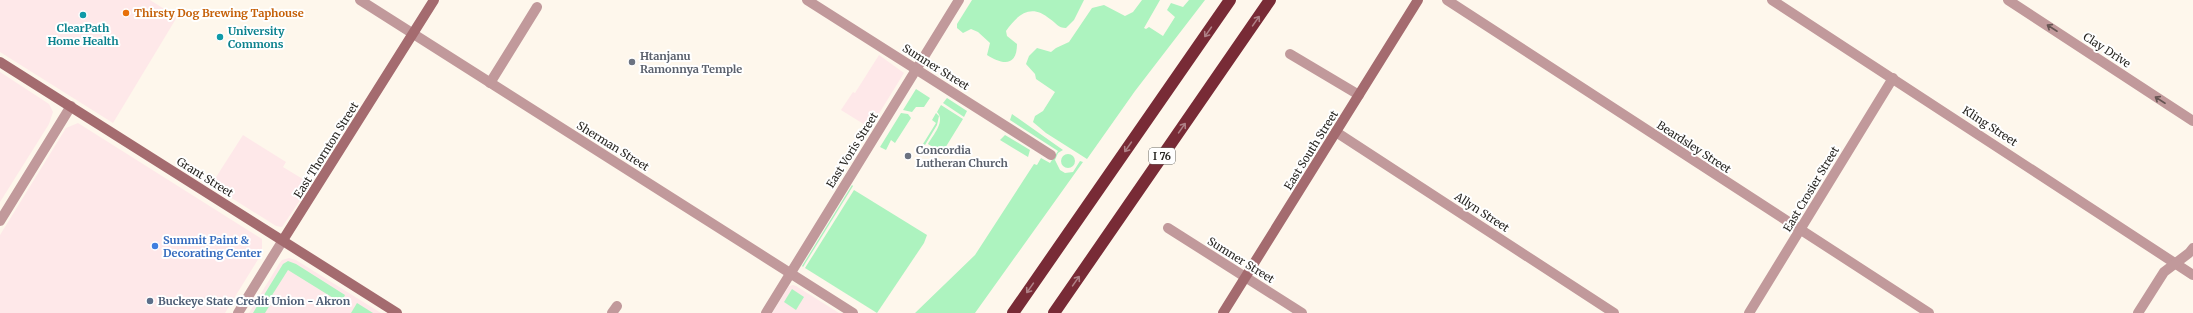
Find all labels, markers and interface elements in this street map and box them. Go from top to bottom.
place label: Thirsty Dog Brewing Taphouse [134,6,304,20]
marker: Thirsty Dog Brewing Taphouse [121,8,131,18]
marker: ClearPath Home Health [78,10,88,20]
one-way arrow [1252,16,1260,27]
place label: ClearPath Home Health [47,21,119,48]
place label: University Commons [228,24,285,51]
one-way arrow [2046,24,2057,33]
one-way arrow [1204,26,1212,37]
street label: Clay Drive [2081,29,2134,71]
marker: University Commons [215,32,225,42]
street label: Sumner Street [900,41,973,94]
place label: Htanjanu Ramonnya Temple [640,49,742,76]
marker: Htanjanu Ramonnya Temple [627,57,637,67]
one-way arrow [2155,95,2166,104]
street label: East Thornton Street [291,99,362,201]
street label: Kling Street [1960,103,2021,149]
street label: East South Street [1281,107,1341,192]
street label: East Voris Street [823,109,881,190]
street label: Sherman Street [574,118,652,174]
street label: Beardsley Street [1654,118,1734,177]
one-way arrow [1178,123,1186,134]
one-way arrow [1124,141,1132,152]
place label: Concordia Lutheran Church [916,143,1008,170]
street label: East Crosier Street [1780,143,1842,234]
road number: I 76 [1149,148,1175,164]
marker: Concordia Lutheran Church [903,151,913,161]
street label: Grant Street [174,154,236,200]
street label: Allyn Street [1451,189,1513,235]
place label: Summit Paint & Decorating Center [163,233,262,260]
street label: Sumner Street [1205,234,1278,287]
marker: Summit Paint & Decorating Center [150,241,160,251]
one-way arrow [1072,276,1080,287]
one-way arrow [1026,282,1034,293]
place label: Buckeye State Credit Union - Akron [158,294,351,308]
marker: Buckeye State Credit Union - Akron [145,296,155,306]

